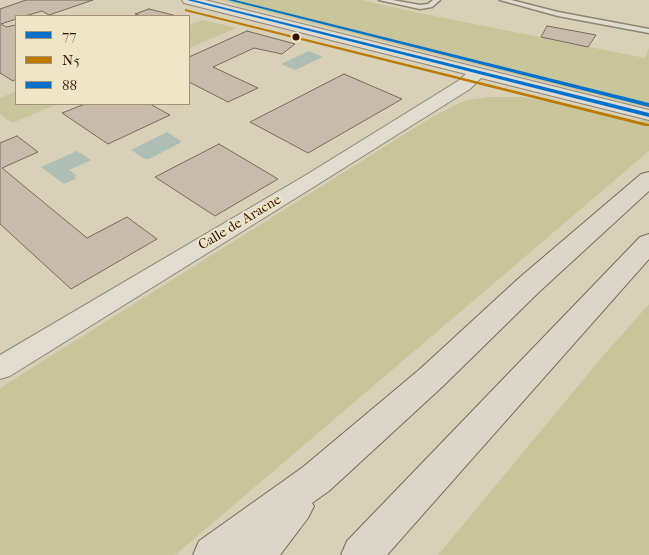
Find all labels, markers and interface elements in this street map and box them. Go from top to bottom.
legend [15,15,190,105]
text: 77 [62,26,76,44]
unlabelled marker [291,32,301,42]
text: N5 [62,51,80,69]
text: 88 [62,76,77,94]
street label: Calle de Aracne [196,192,284,254]

